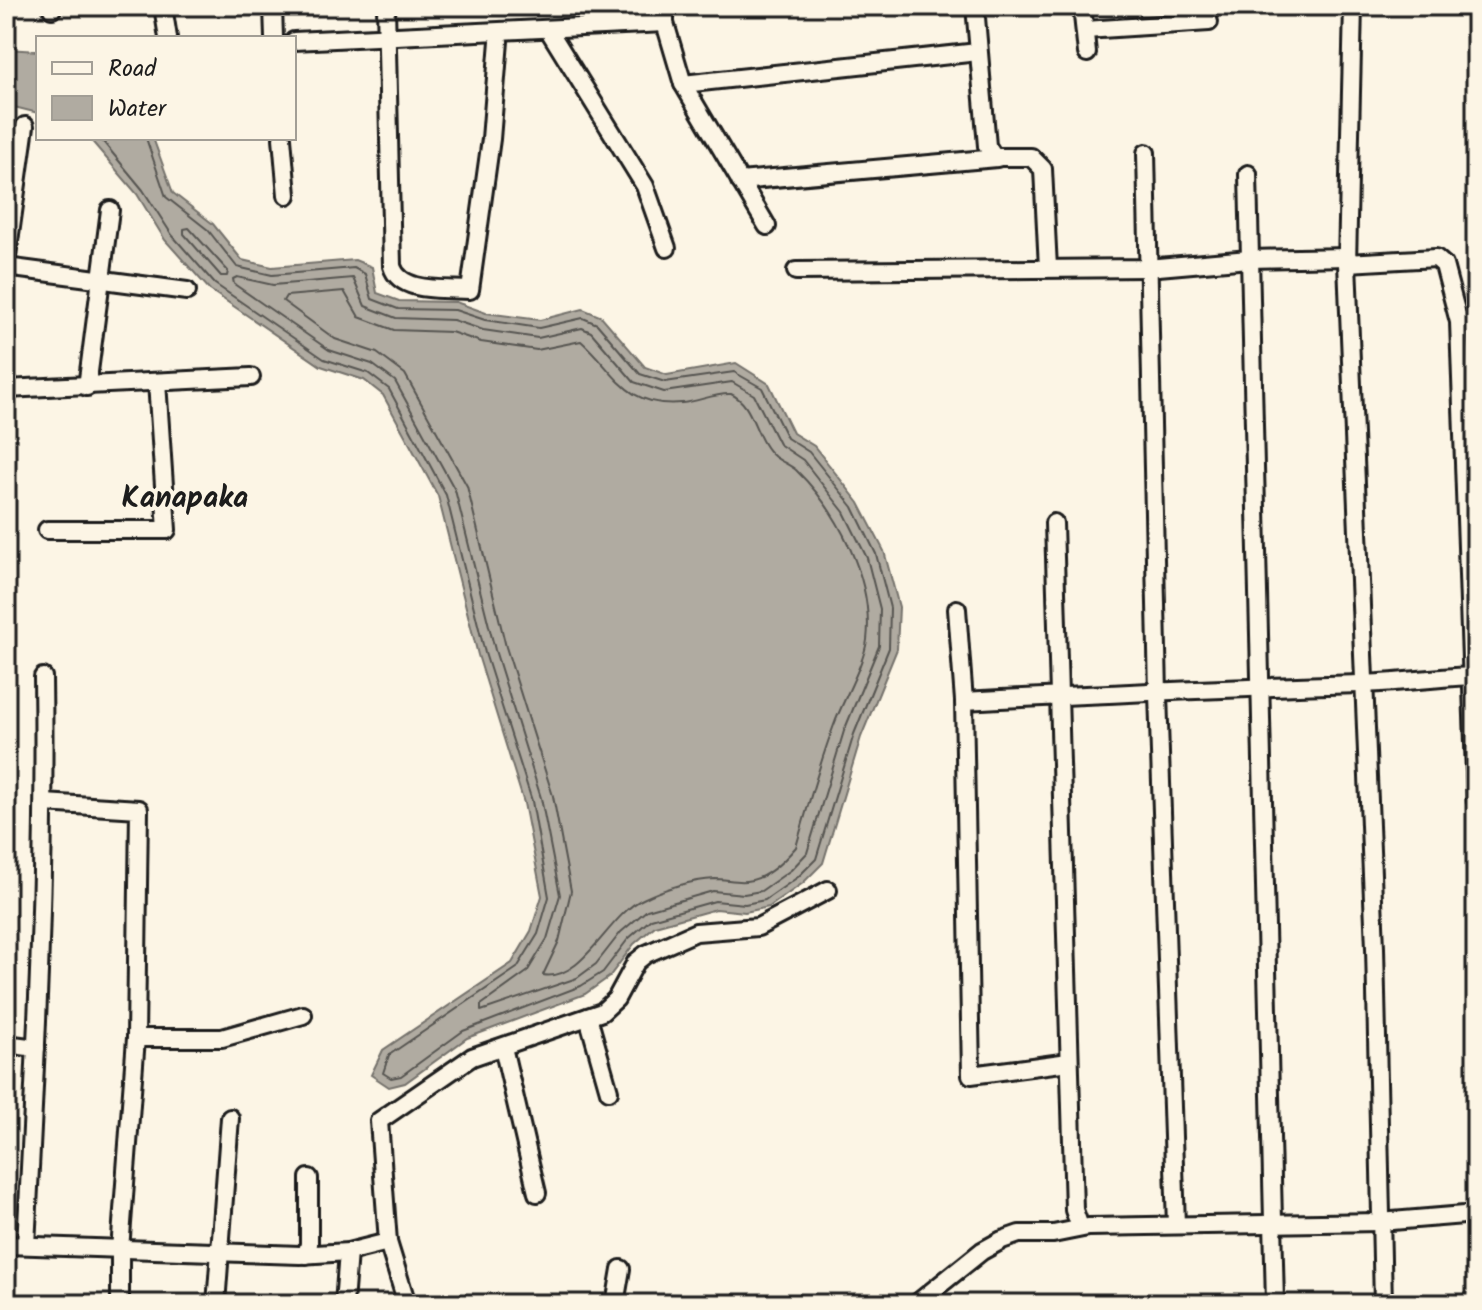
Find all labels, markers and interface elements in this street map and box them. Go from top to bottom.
legend [36,36,296,140]
text: Road [108,50,157,89]
text: Water [108,90,168,129]
district label: Kanapaka [122,475,248,523]

